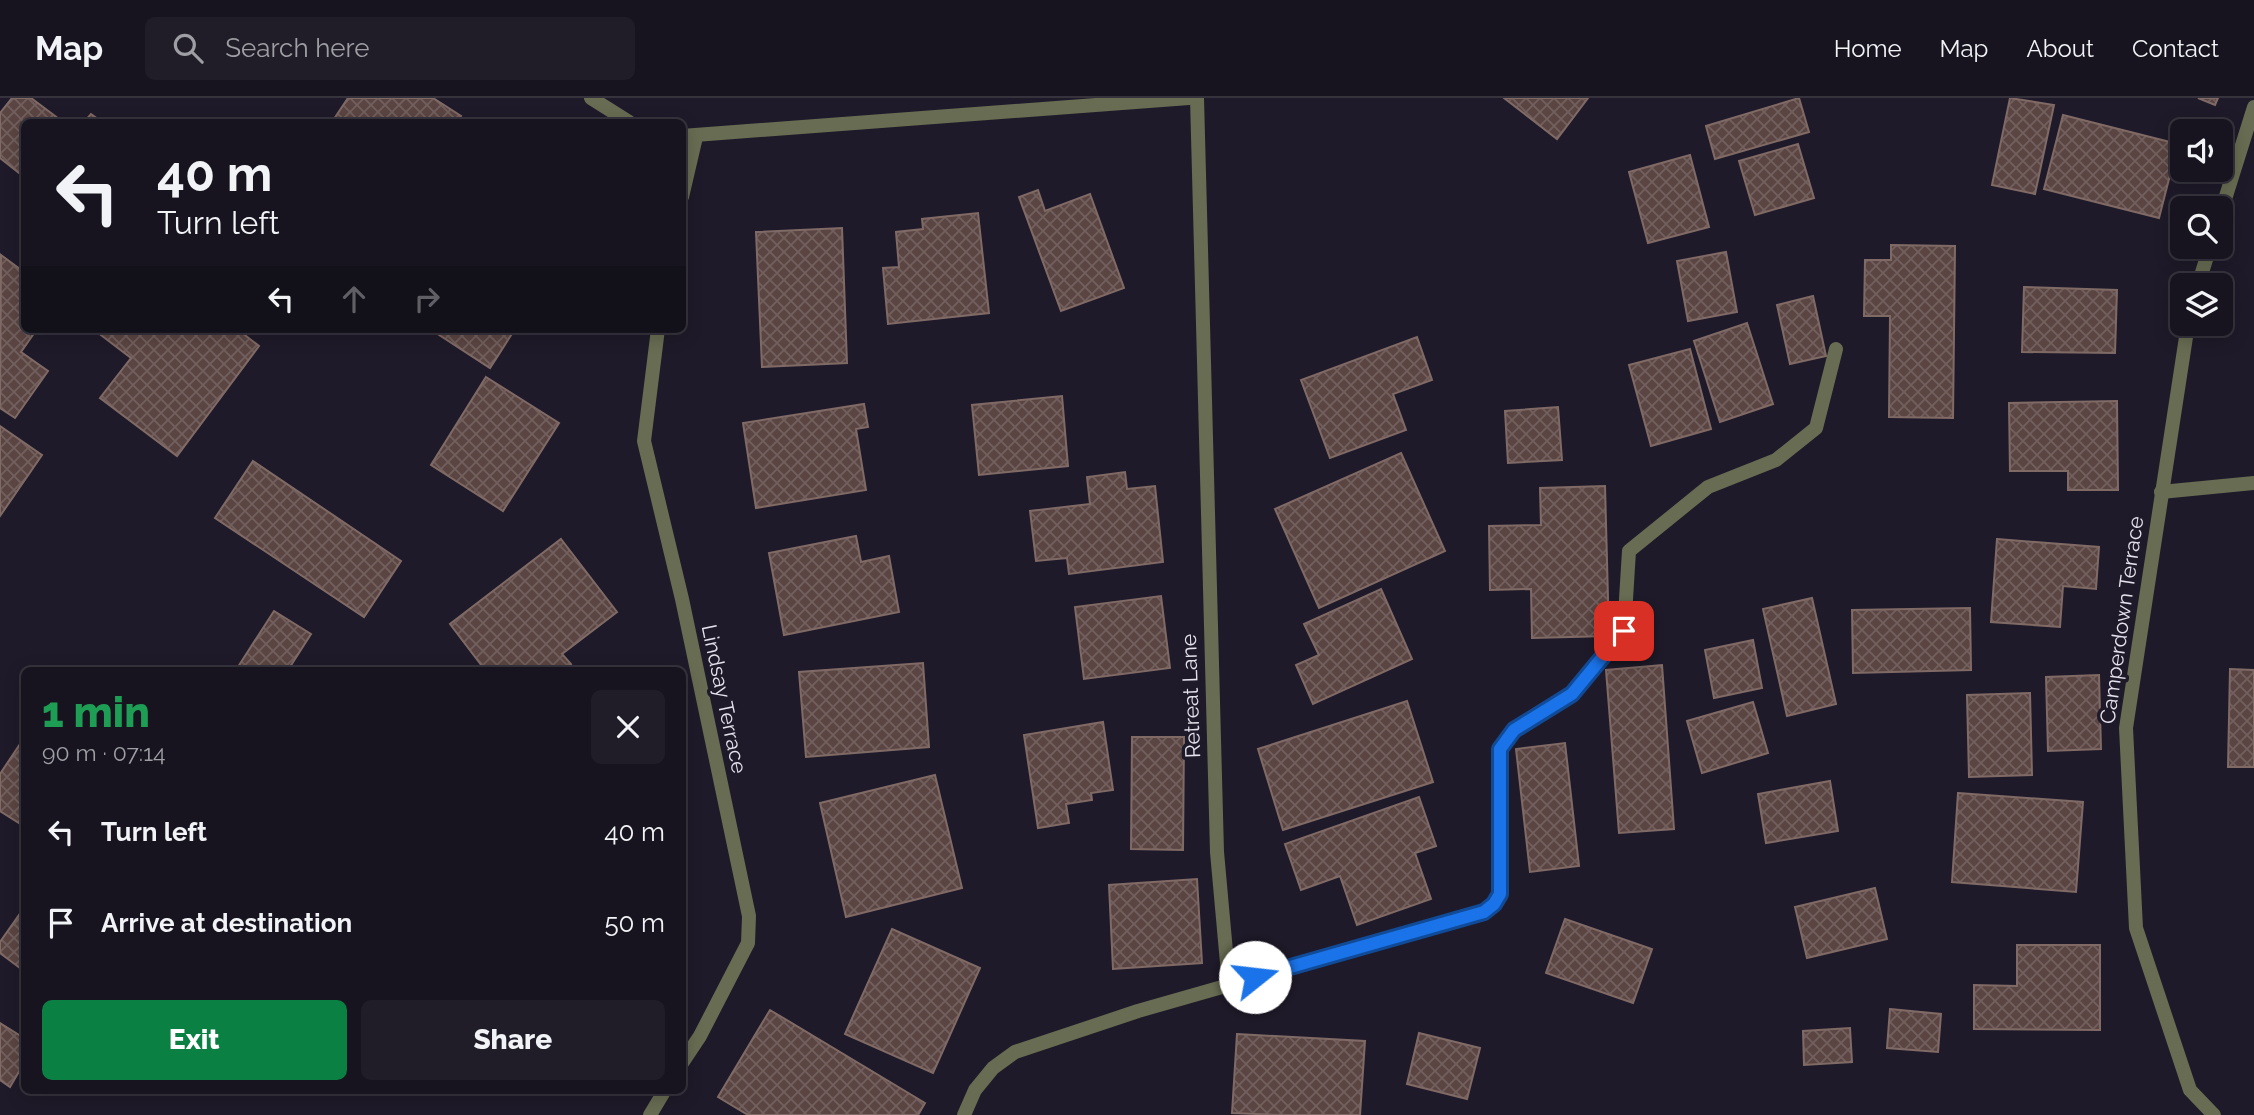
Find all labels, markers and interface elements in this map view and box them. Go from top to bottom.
search box [145,17,635,80]
text: Map [35,29,103,68]
icon: search [169,29,207,67]
text: Search here [225,33,370,63]
text: Home [1834,34,1902,63]
text: Map [1940,34,1988,63]
text: About [2026,34,2094,63]
text: Contact [2132,34,2219,63]
map controls [2170,119,2233,336]
button: sound [2170,119,2233,182]
text: 40 m [157,145,272,202]
icon: left [42,147,133,238]
button: search [2170,196,2233,259]
text: Turn left [157,204,279,241]
button: layers [2170,273,2233,336]
icon: left [262,280,300,318]
icon: ahead [335,280,373,318]
icon: right [408,280,446,318]
street label: Camperdown Terrace [2095,514,2148,725]
pin [1594,601,1654,661]
icon: arrive [1605,612,1643,650]
street label: Lindsay Terrace [696,622,752,776]
street label: Retreat Lane [1176,634,1205,758]
text: 1 min [42,688,150,737]
button: close [591,690,665,764]
text: 90 m · 07:14 [42,739,166,766]
icon: left [42,813,80,851]
text: Turn left [101,817,207,847]
text: 40 m [604,817,665,847]
icon: arrive [42,904,80,942]
text: Arrive at destination [101,908,352,938]
text: 50 m [604,908,665,938]
position arrow [1218,940,1292,1014]
button: Exit [42,1000,347,1080]
button: Share [361,1000,665,1080]

